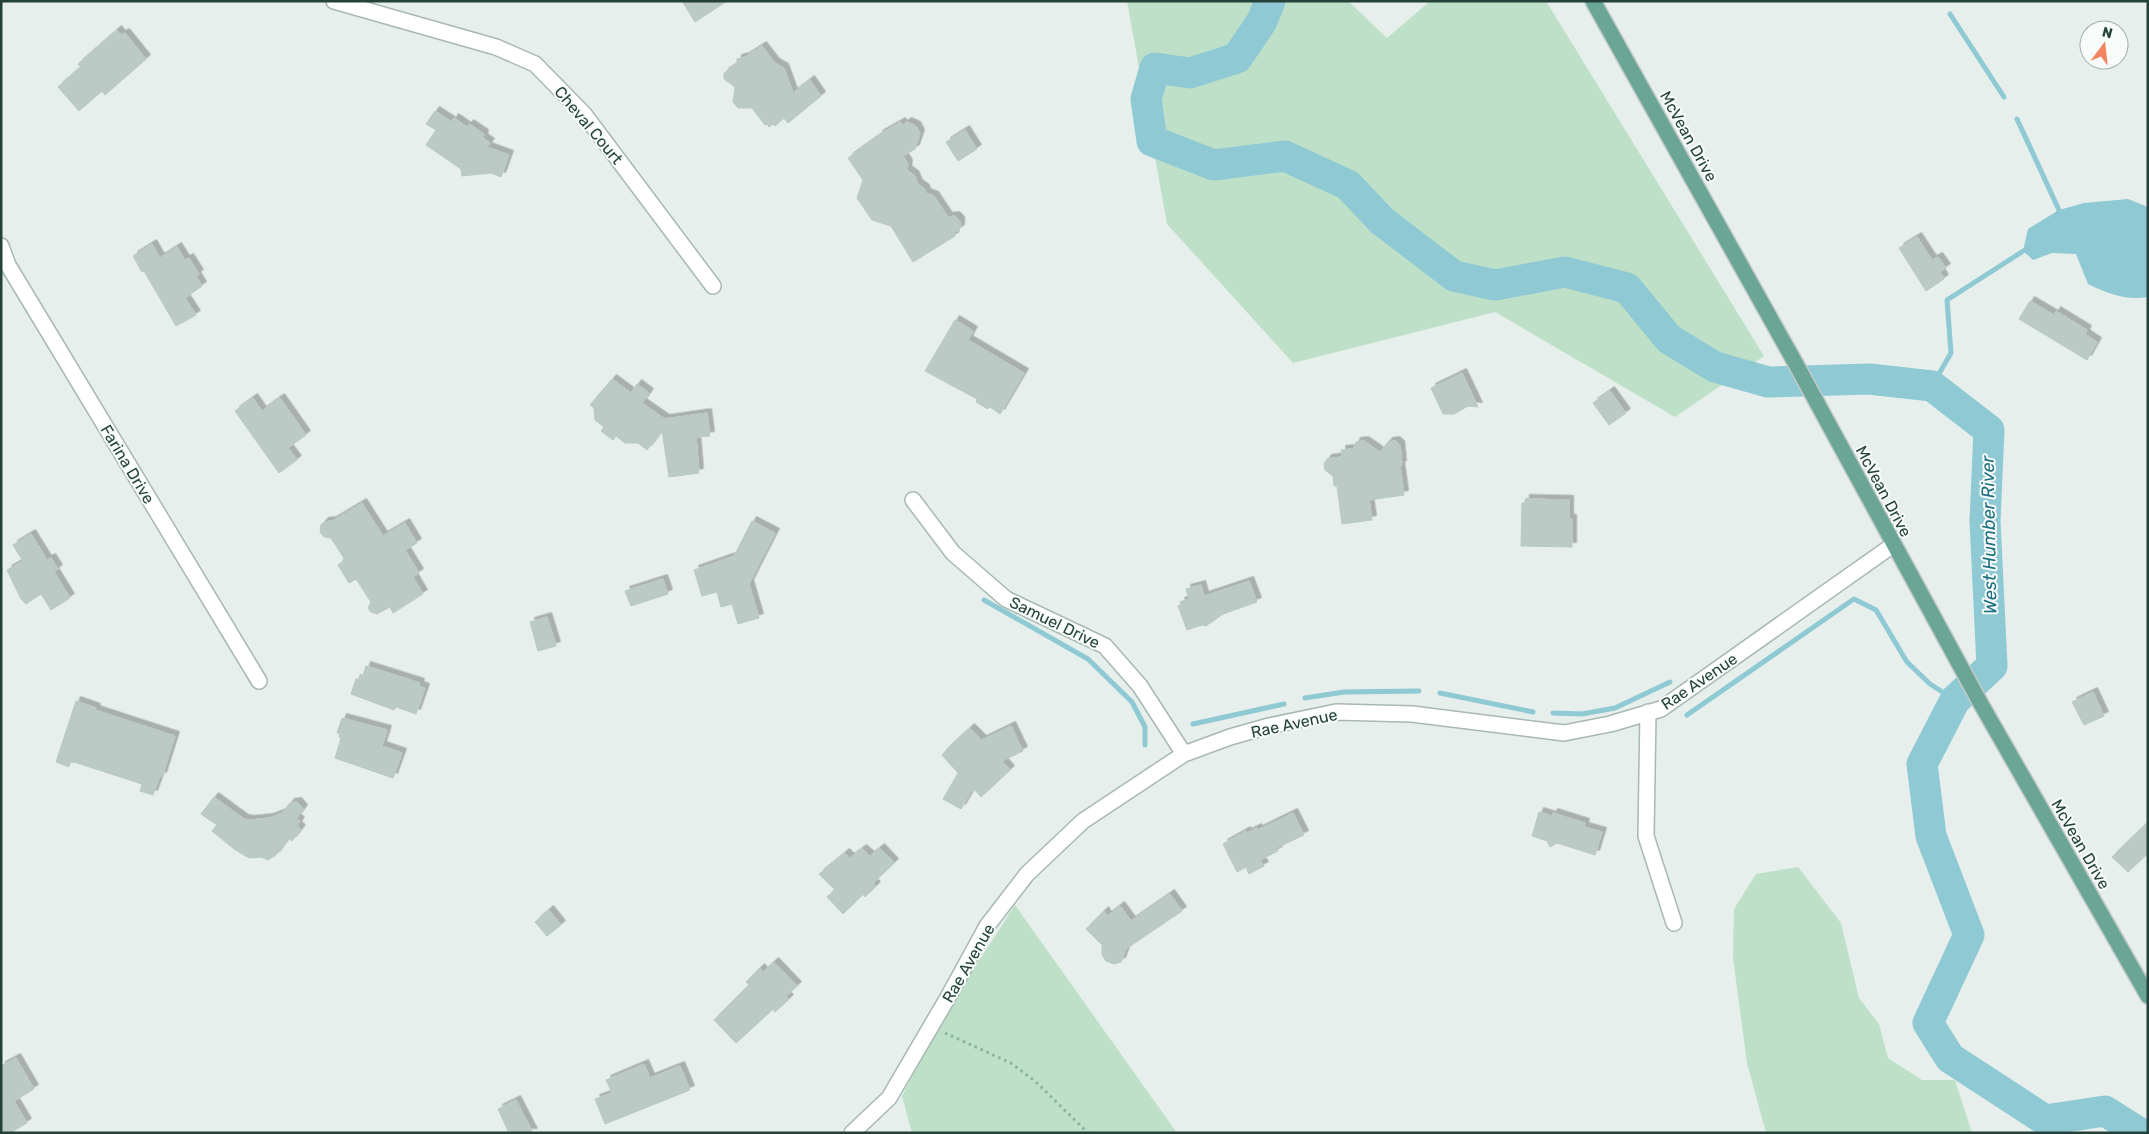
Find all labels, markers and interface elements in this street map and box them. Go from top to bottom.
north arrow [2079,20,2129,70]
text: N [2100,23,2114,42]
street label: Cheval Court [550,82,627,168]
street label: McVean Drive [1656,88,1721,185]
street label: Farina Drive [97,421,159,507]
street label: McVean Drive [1852,442,1916,540]
water label: West Humber River [1977,454,2001,615]
street label: Samuel Drive [1007,592,1103,652]
street label: Rae Avenue [1658,649,1741,714]
street label: Rae Avenue [1249,705,1339,742]
street label: McVean Drive [2047,796,2114,892]
street label: Rae Avenue [938,920,999,1006]

